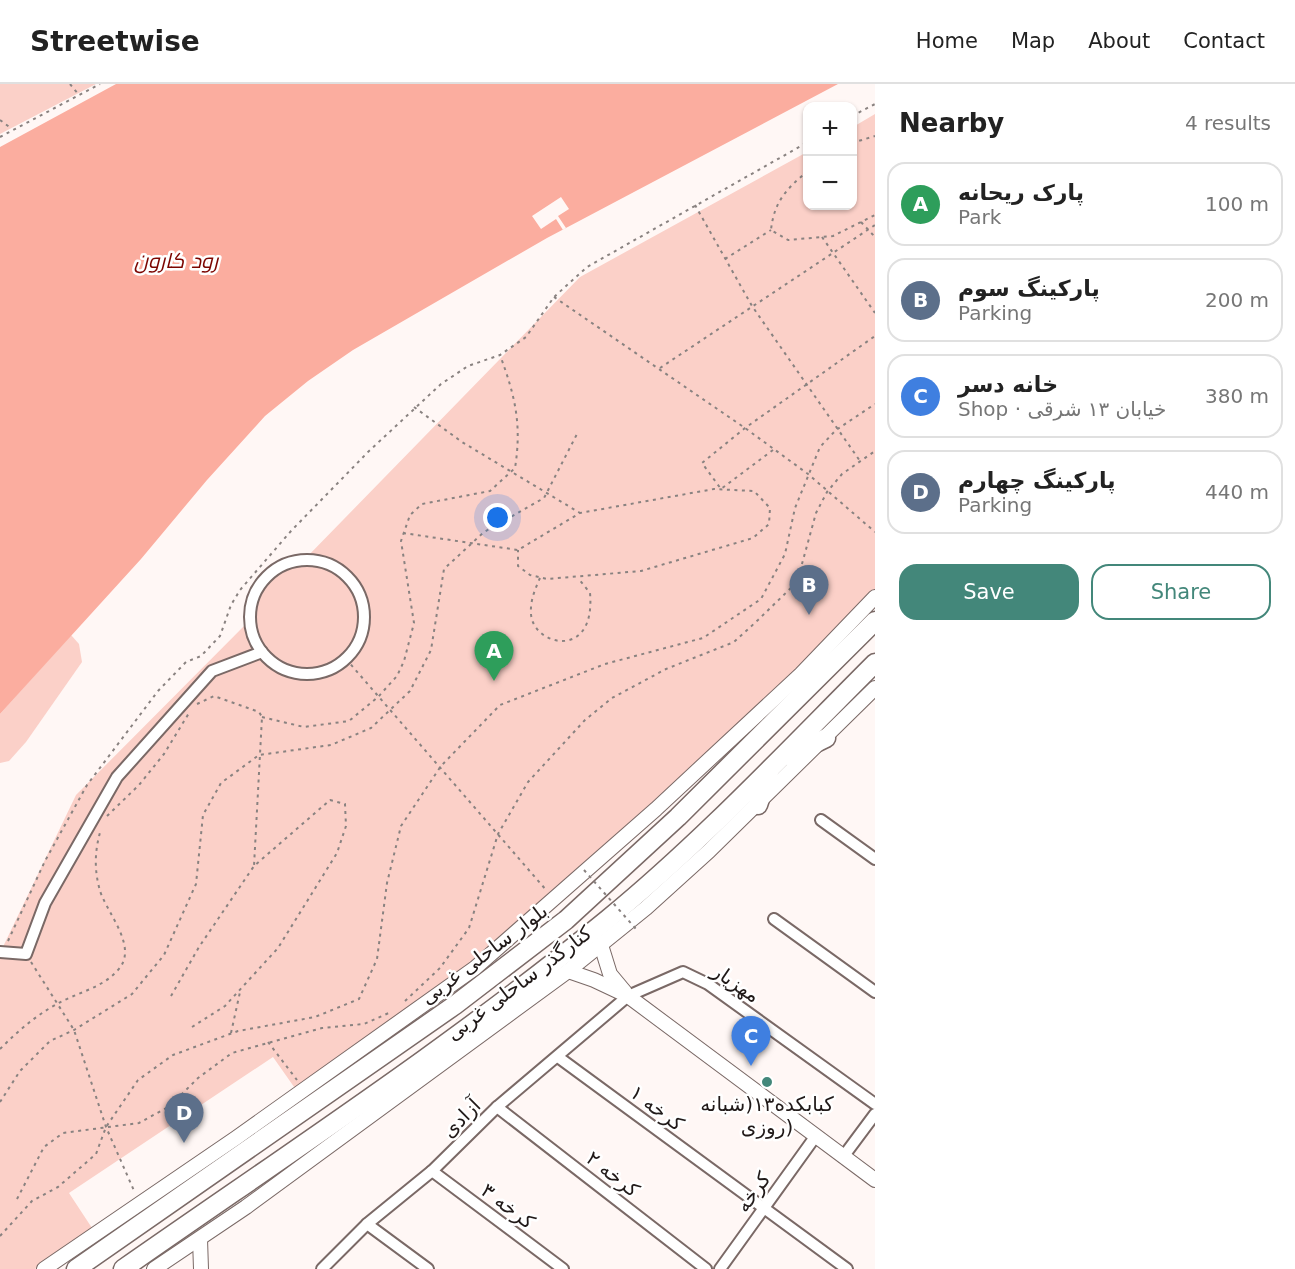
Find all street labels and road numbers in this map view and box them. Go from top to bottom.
street label: بلوار ساحلی غربی [416,898,552,1010]
street label: کنارگذر ساحلی غربی [442,920,597,1046]
street label: مهزیار [707,958,764,1008]
street label: کرخه ۱ [626,1080,689,1136]
street label: آزادی [436,1092,487,1143]
street label: کرخه ۲ [582,1146,645,1202]
street label: کرخه [730,1167,776,1217]
street label: کرخه ۳ [477,1178,540,1234]

